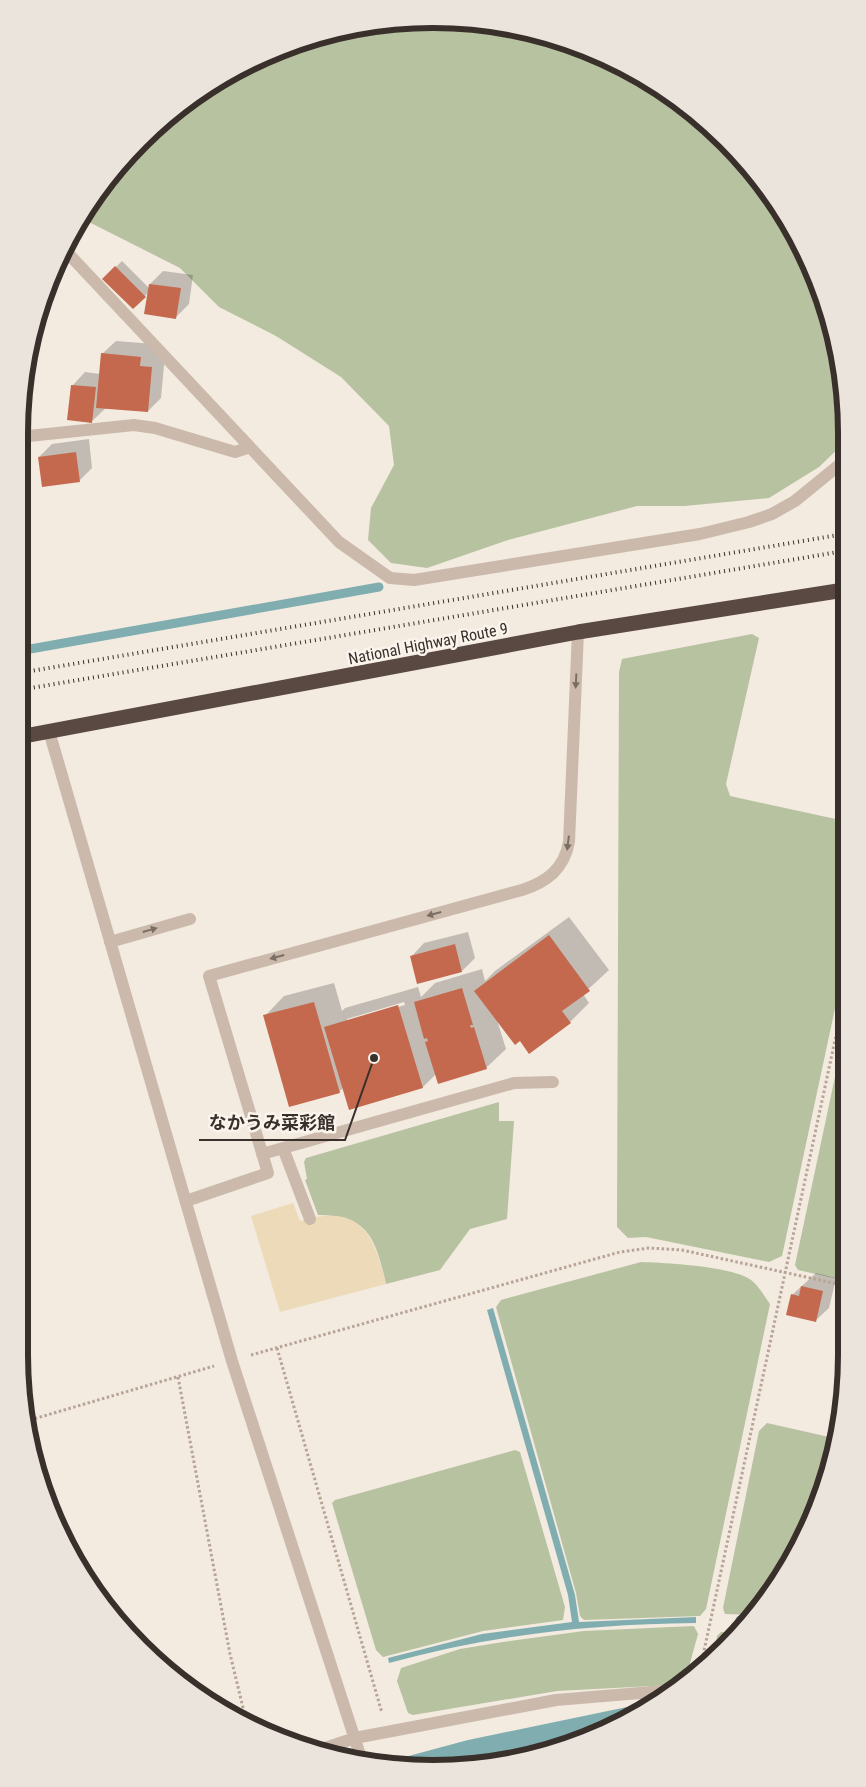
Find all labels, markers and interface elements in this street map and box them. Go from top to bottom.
street label: National Highway Route 9 [347,619,510,668]
one-way arrow [572,673,580,689]
one-way arrow [564,836,572,852]
one-way arrow [426,911,441,919]
one-way arrow [143,926,158,934]
one-way arrow [269,953,285,961]
callout: なかうみ菜彩館 [199,1107,345,1140]
text: なかうみ菜彩館 [209,1112,335,1133]

